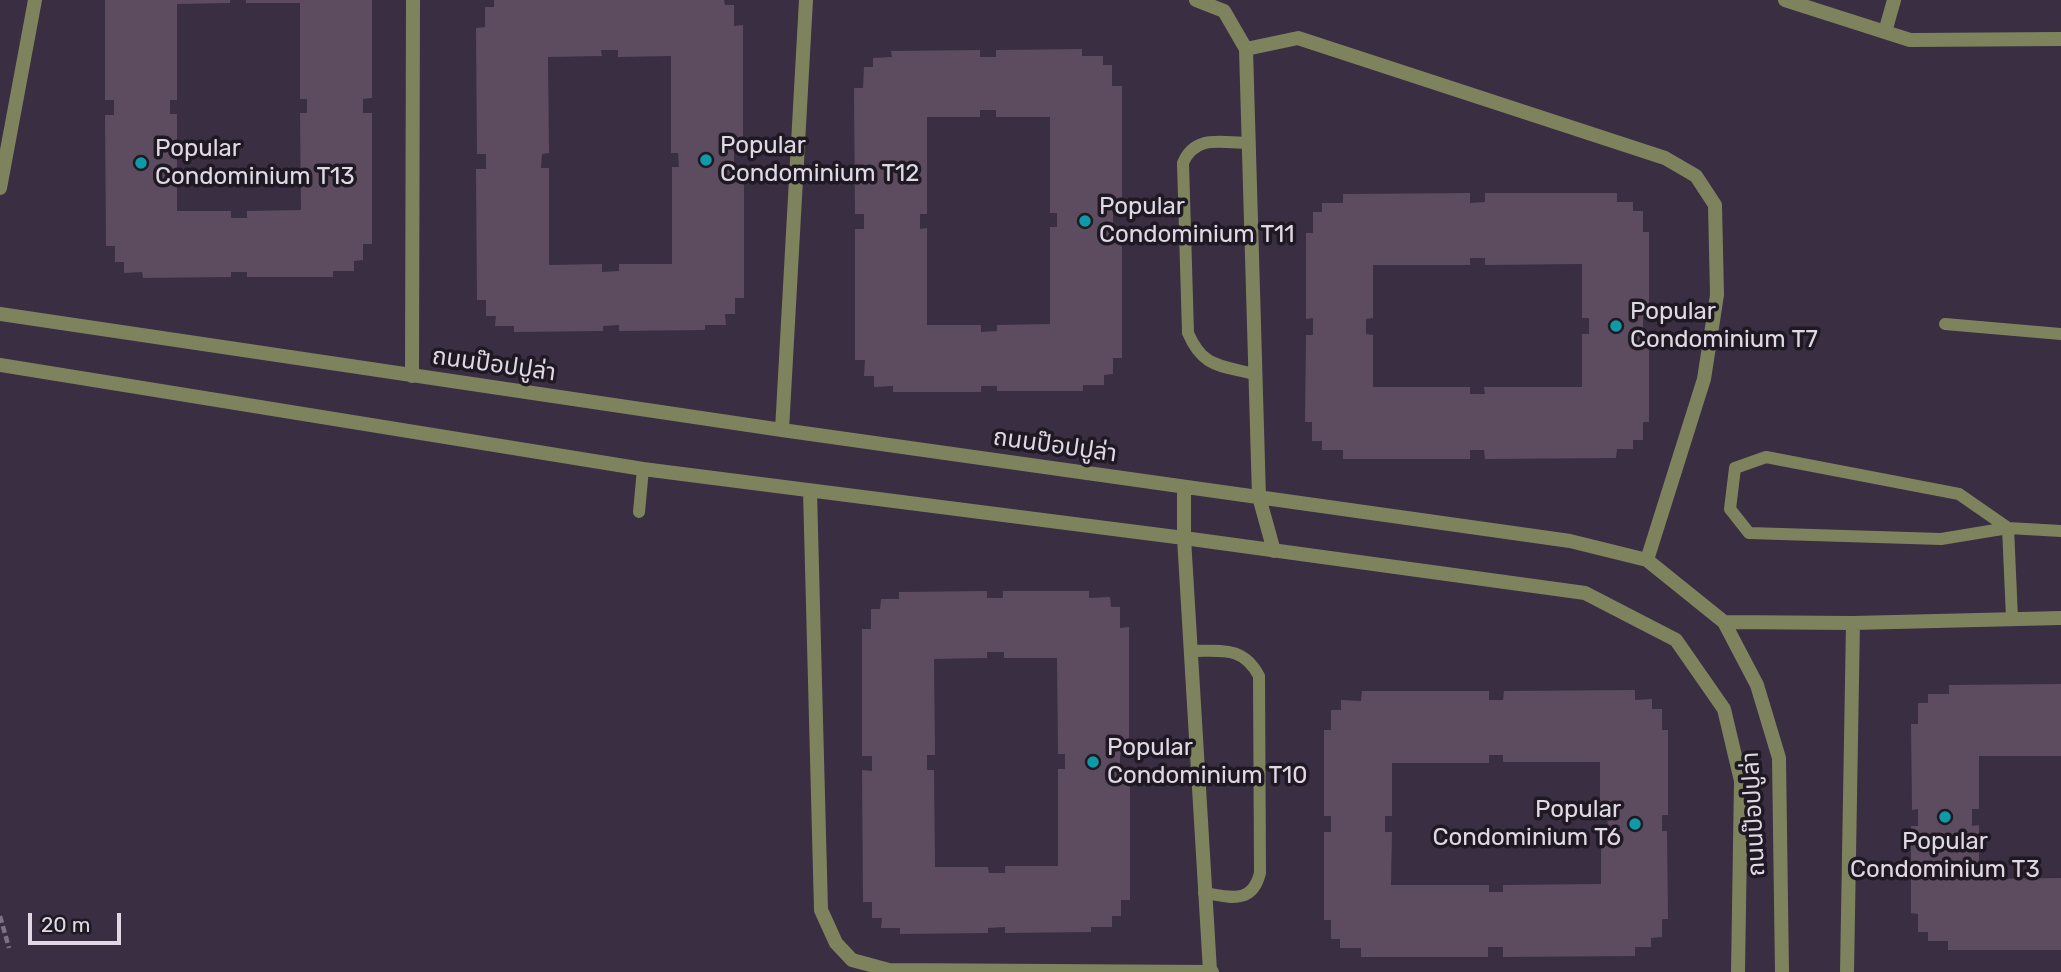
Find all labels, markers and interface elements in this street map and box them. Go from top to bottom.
place label: Popular Condominium T12 [720,132,919,188]
place label: Popular Condominium T13 [155,135,355,191]
marker: Popular Condominium T12 [698,152,714,168]
marker: Popular Condominium T13 [133,155,149,171]
place label: Popular Condominium T11 [1099,193,1295,249]
marker: Popular Condominium T11 [1077,213,1093,229]
place label: Popular Condominium T7 [1630,298,1818,354]
marker: Popular Condominium T7 [1608,318,1624,334]
street label: ถนนป๊อปปูล่า [430,342,558,388]
street label: ถนนป๊อปปูล่า [991,423,1119,469]
place label: Popular Condominium T10 [1107,734,1308,790]
street label: ถนนป๊อปปูล่า [1736,751,1772,877]
marker: Popular Condominium T10 [1085,754,1101,770]
place label: Popular Condominium T6 [1432,796,1621,852]
marker: Popular Condominium T3 [1937,809,1953,825]
marker: Popular Condominium T6 [1627,816,1643,832]
place label: Popular Condominium T3 [1850,828,2040,884]
scale bar [32,898,124,942]
text: 20 m [41,912,90,937]

